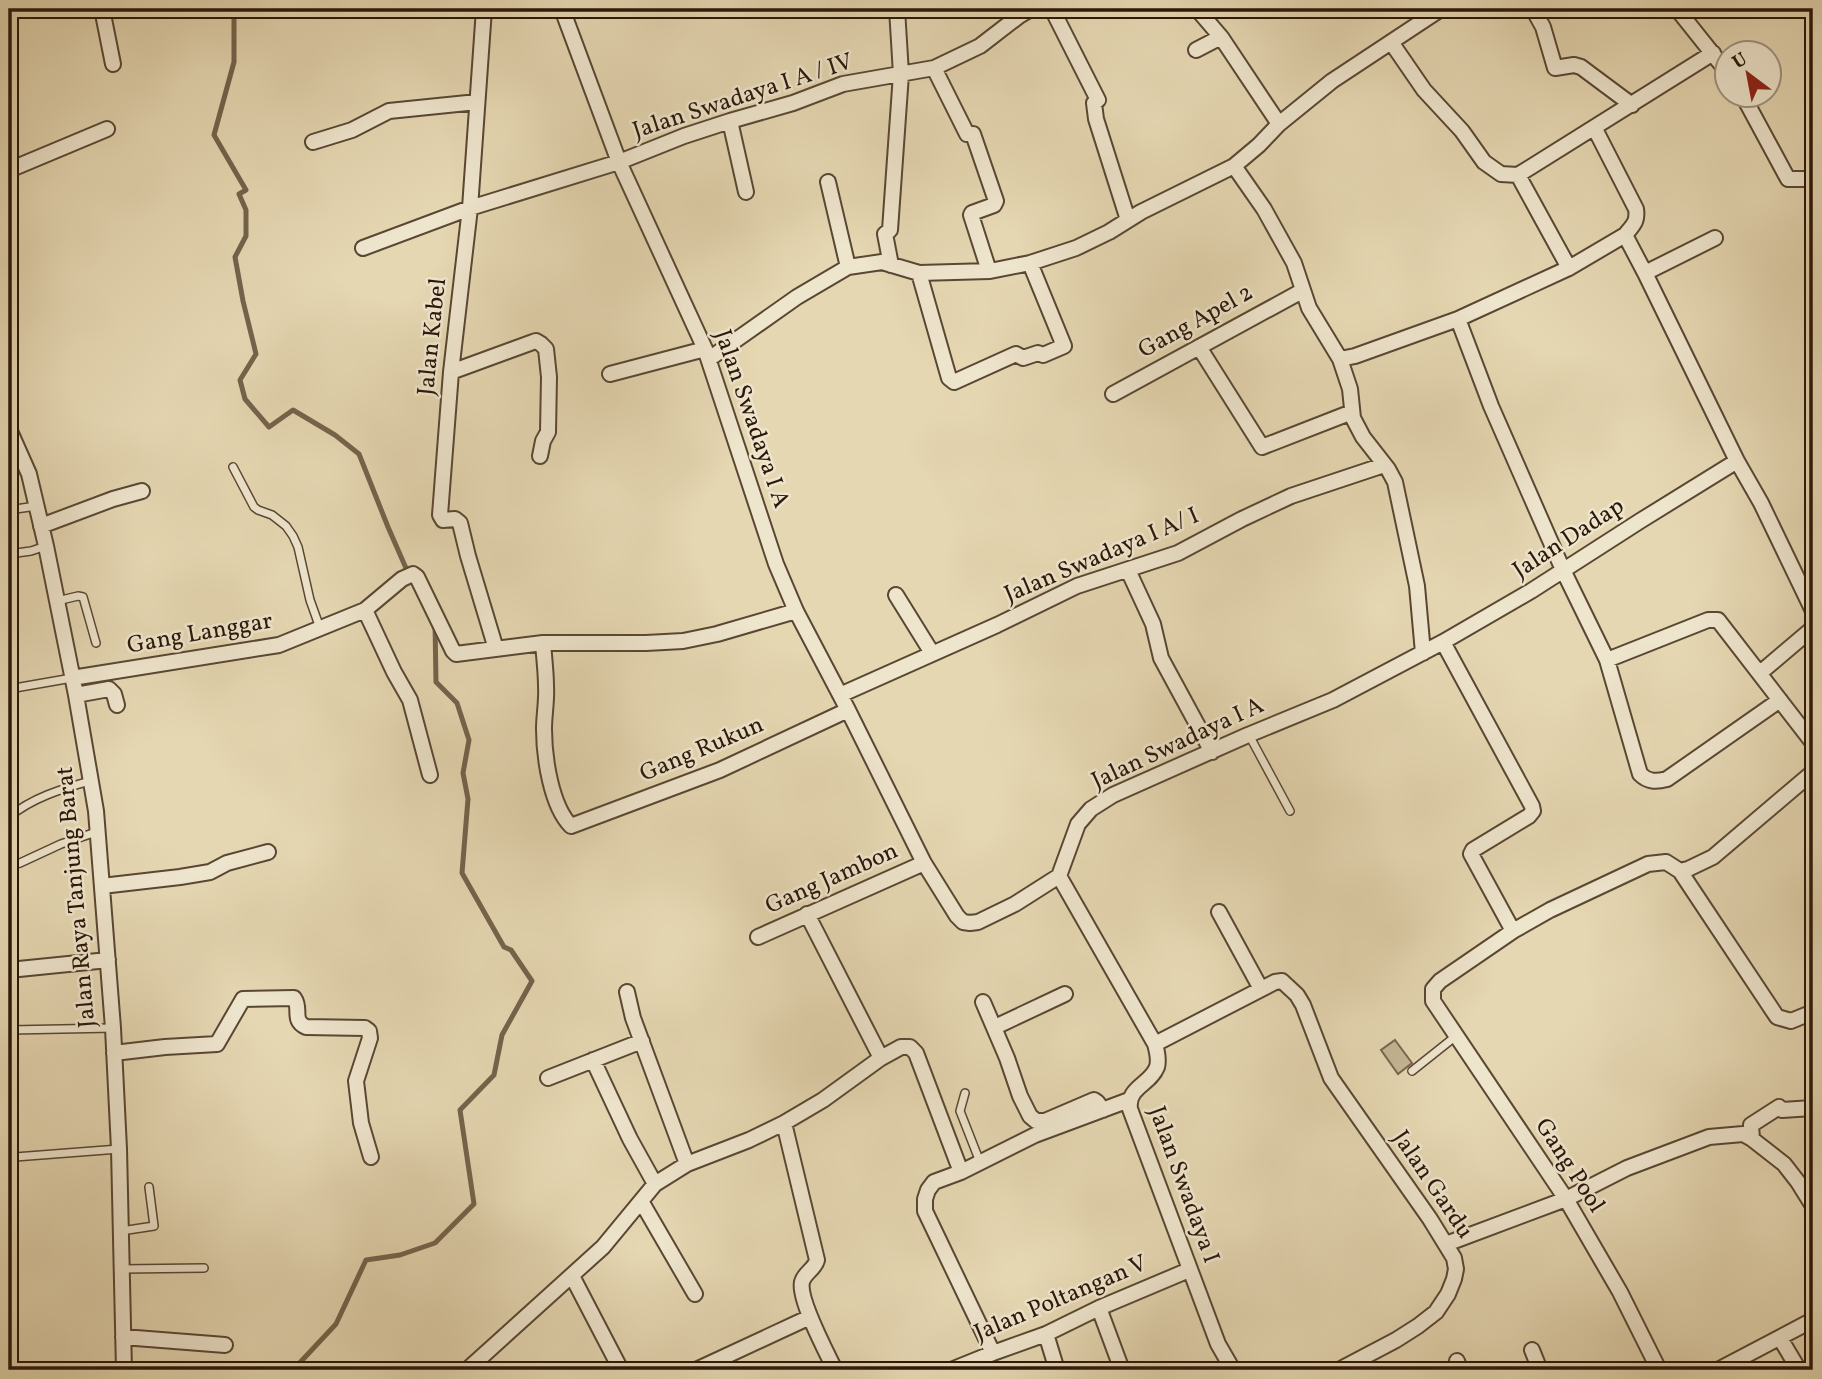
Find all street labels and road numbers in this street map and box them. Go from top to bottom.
street label: Jalan Swadaya I A / IV [628,45,858,149]
street label: Gang Apel 2 [1132,276,1260,368]
street label: Jalan Kabel [410,277,456,397]
street label: Jalan Swadaya I A [705,325,797,513]
street label: Jalan Dadap [1507,490,1631,588]
street label: Jalan Swadaya I A/ I [999,500,1205,612]
street label: Gang Langgar [125,604,275,664]
street label: Jalan Swadaya I A [1086,689,1270,799]
street label: Gang Rukun [635,709,769,791]
street label: Jalan Raya Tanjung Barat [49,765,105,1029]
street label: Gang Jambon [760,835,904,923]
street label: Jalan Swadaya I [1139,1102,1227,1268]
street label: Gang Pool [1526,1112,1612,1220]
street label: Jalan Gardu [1383,1124,1481,1246]
street label: Jalan Poltangan V [969,1247,1153,1351]

